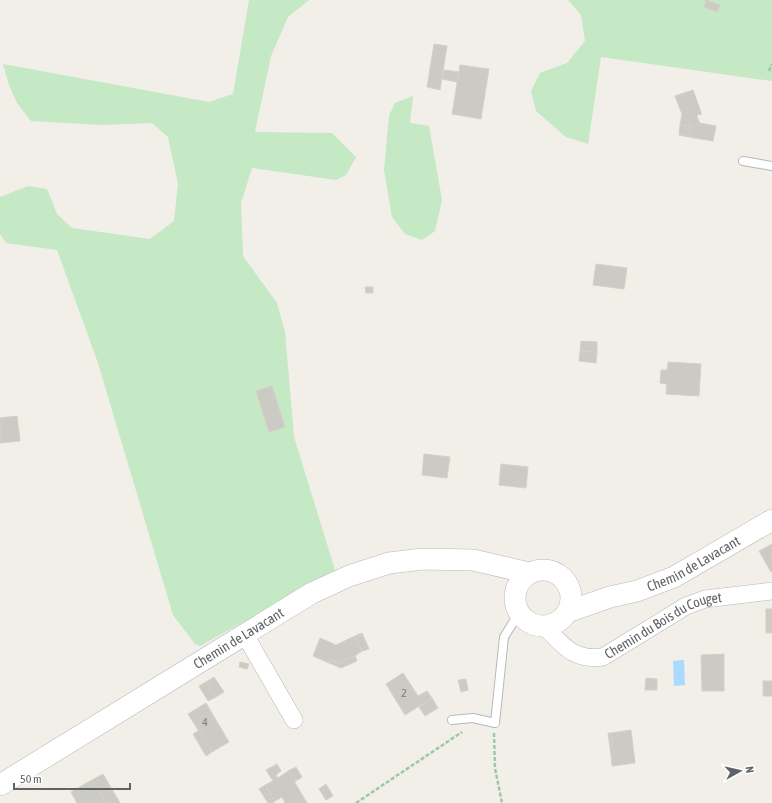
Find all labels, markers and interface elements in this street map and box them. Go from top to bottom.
street label: Chemin de Lavacant [645,532,743,594]
street label: Chemin du Bois du Couget [601,589,723,662]
street label: Chemin de Lavacant [190,604,287,672]
house number: 2 [401,686,407,700]
house number: 4 [202,715,208,729]
north arrow [720,751,760,791]
scale bar [14,765,130,791]
text: N [744,766,756,774]
text: 50 m [20,772,42,786]

